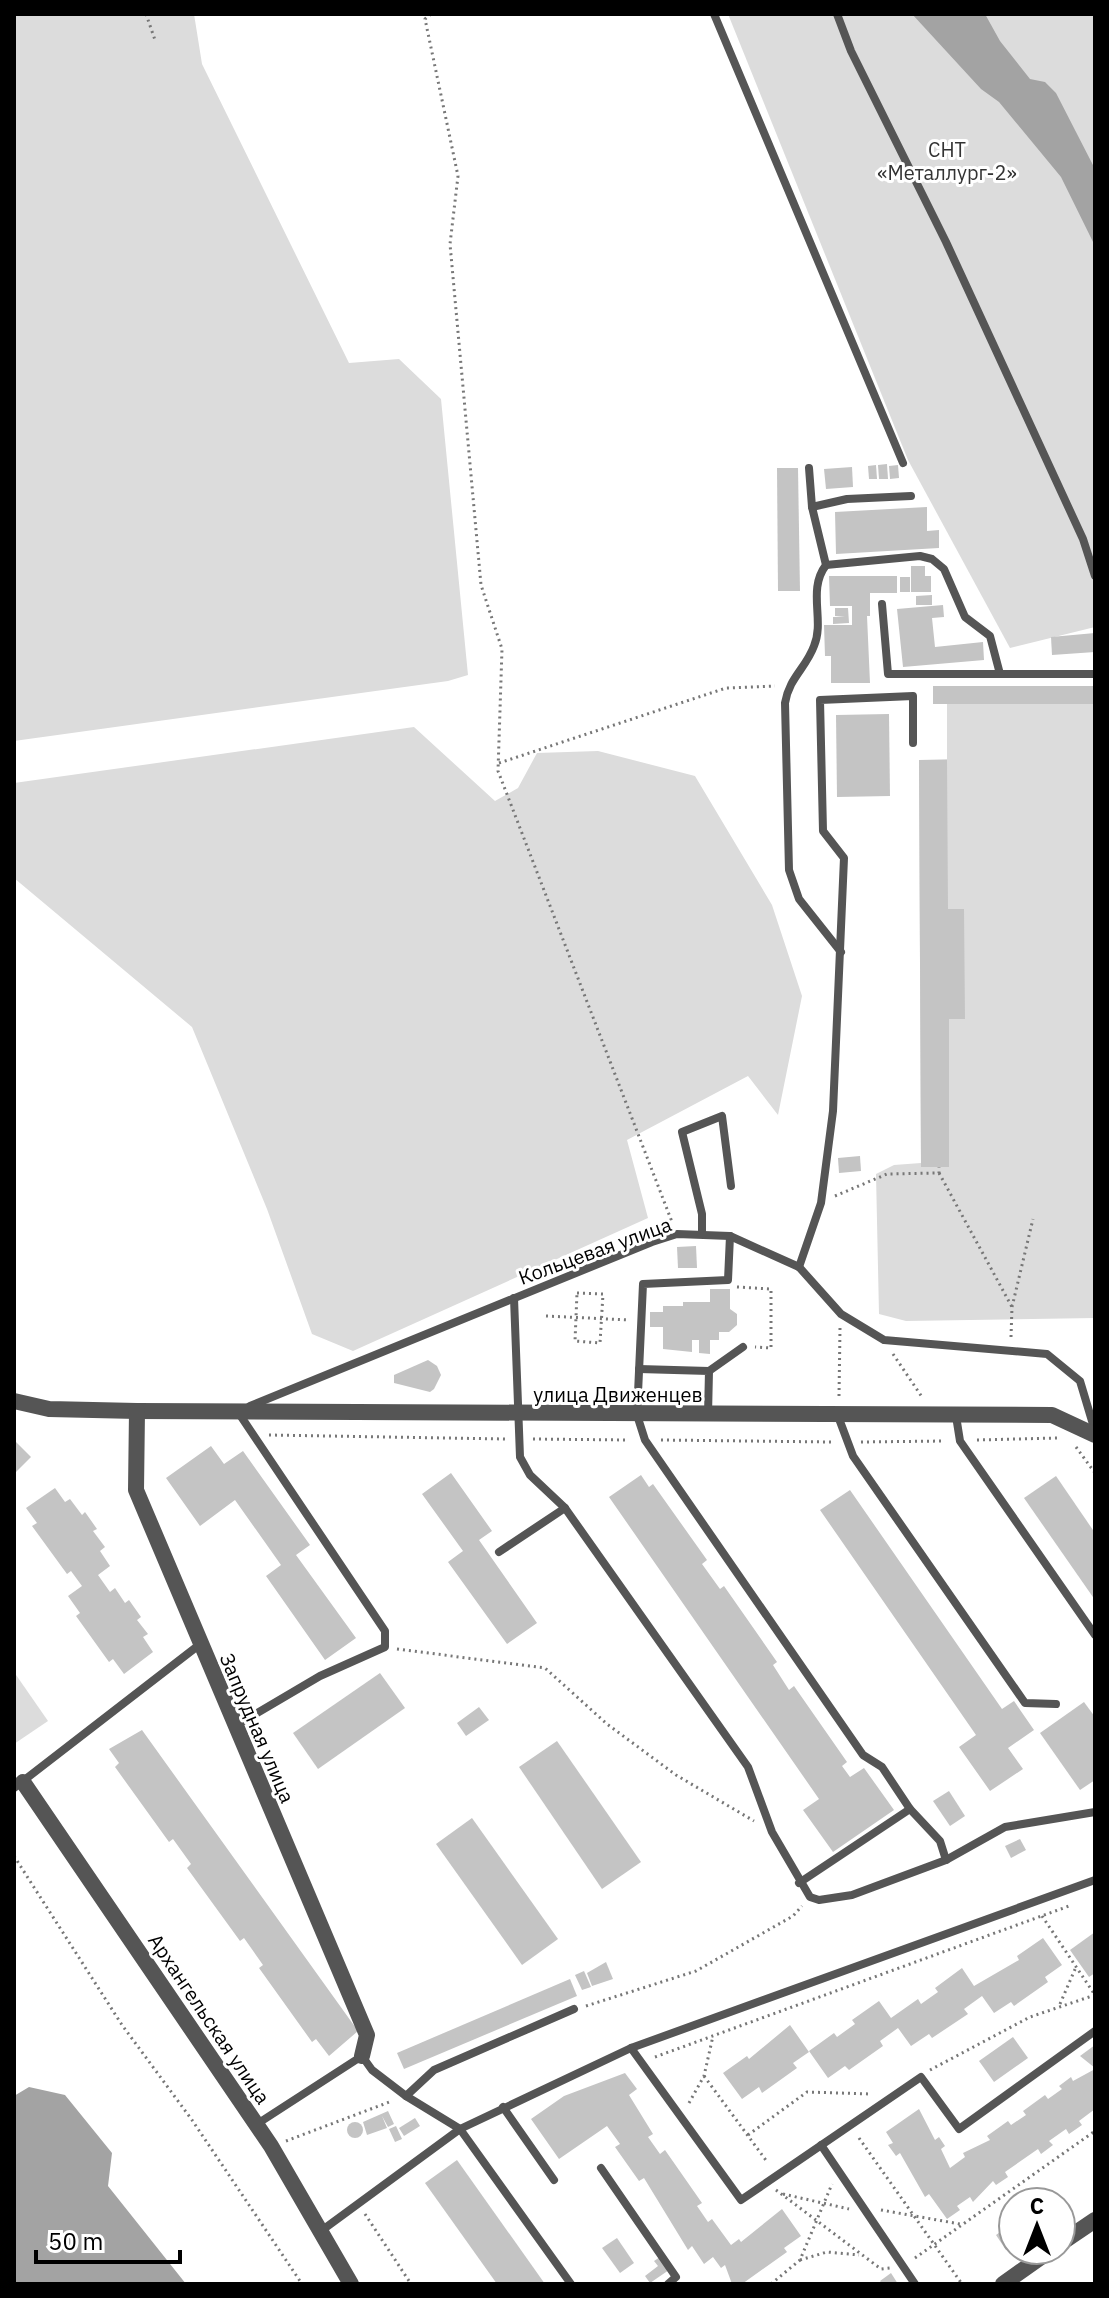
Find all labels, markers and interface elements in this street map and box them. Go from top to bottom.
park label: СНТ «Металлург-2» [877,136,1017,186]
street label: Кольцевая улица [515,1210,675,1291]
street label: улица Движенцев [533,1381,703,1408]
street label: Запрудная улица [214,1649,301,1807]
street label: Архангельская улица [142,1928,277,2109]
north arrow [997,2186,1077,2266]
text: С [1030,2191,1044,2220]
scale bar [36,2214,180,2264]
text: 50 m [48,2225,103,2257]

